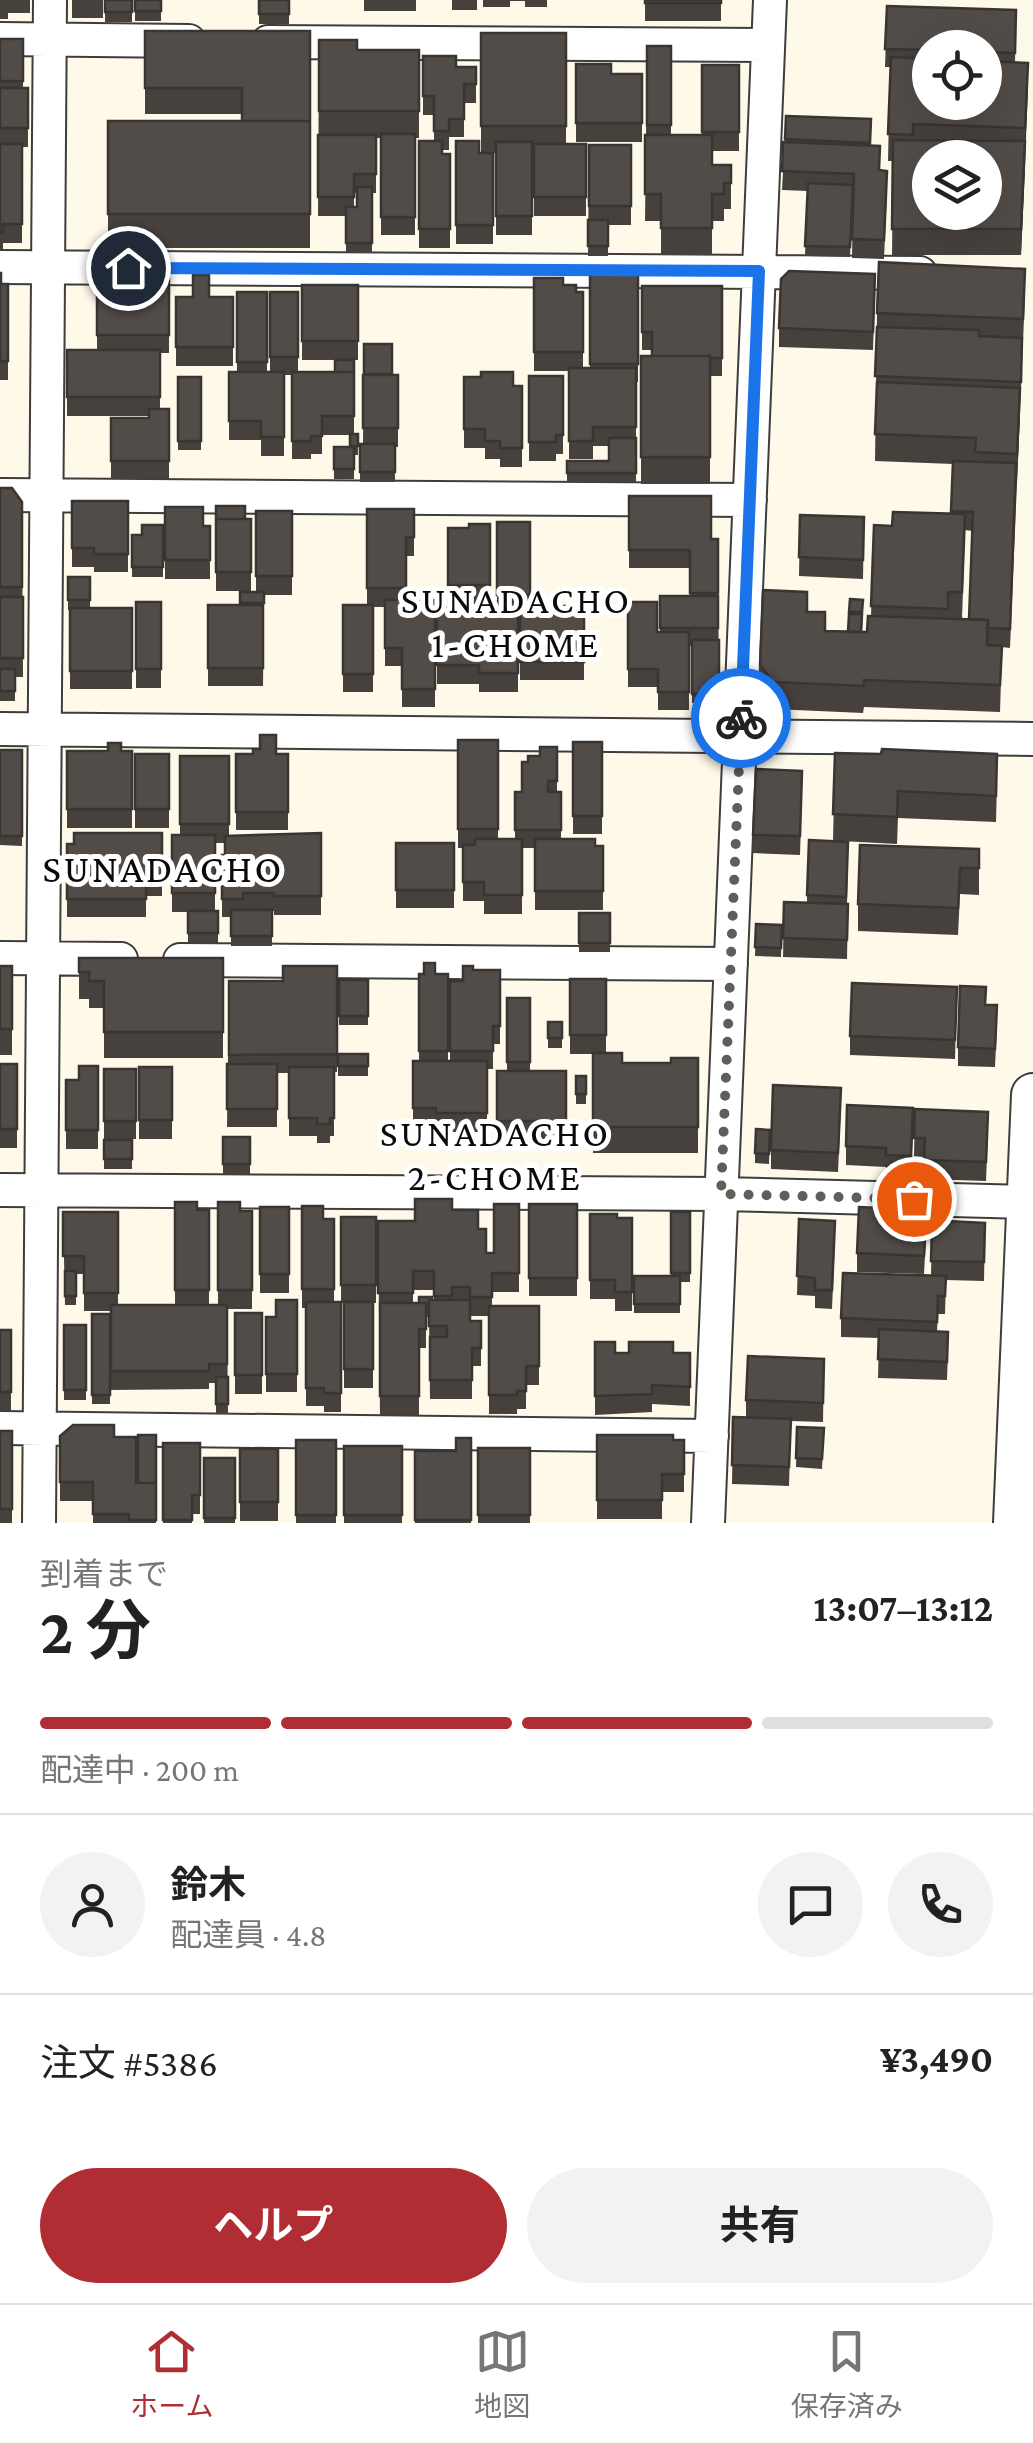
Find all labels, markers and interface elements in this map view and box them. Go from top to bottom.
map controls [912,30,1002,230]
button: locate [912,30,1002,120]
button: layers [912,140,1002,230]
pin [86,226,171,311]
icon: home [101,241,156,296]
district label: SUNADACHO 1-CHOME [401,579,631,665]
courier [691,668,791,768]
icon: bike [714,691,769,746]
district label: SUNADACHO [42,846,284,891]
district label: SUNADACHO 2-CHOME [380,1112,610,1198]
pin [872,1157,957,1242]
icon: bag [887,1172,942,1227]
text: 到着まで [40,1556,168,1592]
text: 13:07–13:12 [814,1587,993,1629]
text: 2 分 [40,1595,151,1667]
text: 配達中 · 200 m [40,1752,239,1788]
button: person [40,1852,145,1957]
button: chat [758,1852,863,1957]
button: phone [888,1852,993,1957]
text: 鈴木 [170,1864,246,1906]
text: 配達員 · 4.8 [170,1917,326,1953]
text: ¥3,490 [880,2038,993,2080]
text: 注文 #5386 [40,2042,218,2084]
button: ヘルプ [40,2168,507,2283]
button: 共有 [527,2168,993,2283]
tab: ホーム [130,2324,213,2424]
tab: 地図 [474,2324,530,2424]
tab: 保存済み [791,2324,903,2424]

